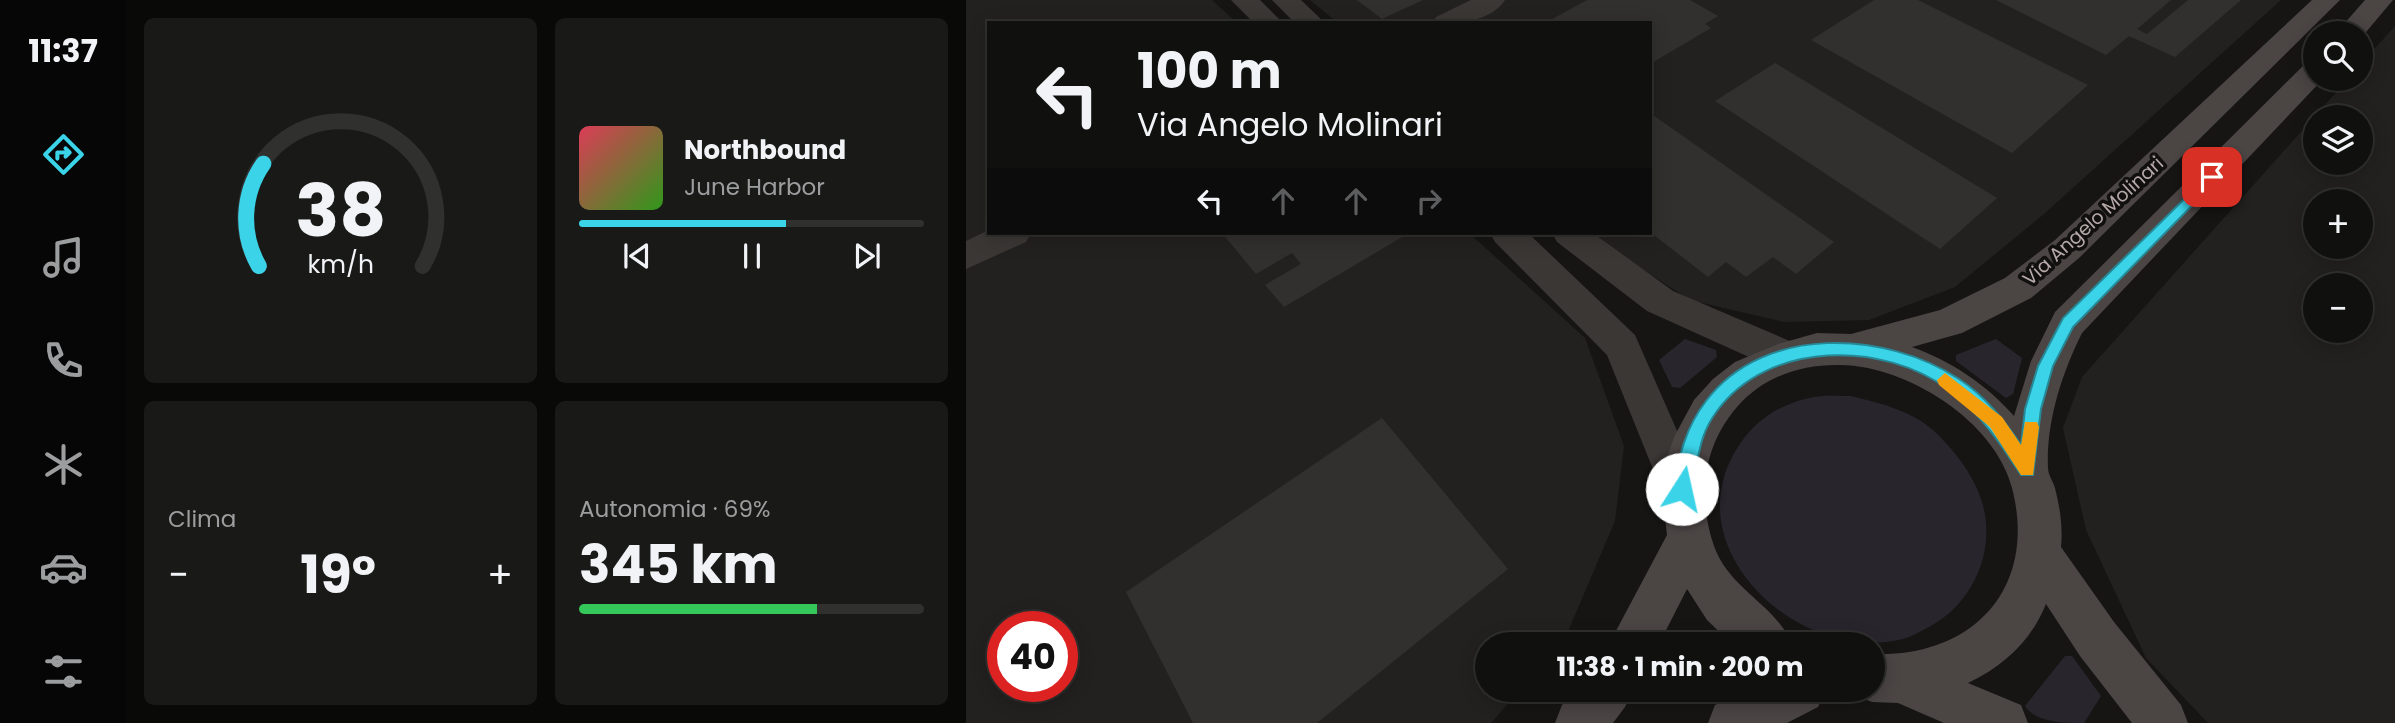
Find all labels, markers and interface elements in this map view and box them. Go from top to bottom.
map controls [2303,21,2373,343]
button: search [2303,21,2373,91]
text: 11:37 [28,28,98,73]
text: 100 m [1137,37,1282,105]
icon: left [1022,49,1113,140]
text: Via Angelo Molinari [1137,102,1443,147]
button: layers [2303,105,2373,175]
icon: directions [39,130,88,179]
text: Northbound [684,132,846,168]
pin [2182,147,2242,207]
street label: Via Angelo Molinari [2016,150,2170,292]
icon: arrive [2193,158,2231,196]
text: 38 [295,161,386,262]
text: June Harbor [684,171,825,203]
icon: left [1191,182,1229,220]
icon: ahead [1264,182,1302,220]
icon: ahead [1337,182,1375,220]
icon: right [1410,182,1448,220]
button: + [2303,189,2373,259]
icon: music [39,233,88,282]
icon: previous [618,237,656,275]
icon: pause [733,237,771,275]
icon: next [848,237,886,275]
text: km/h [307,247,374,282]
button: − [2303,273,2373,343]
icon: phone [39,336,88,385]
icon: climate [39,440,88,489]
position arrow [1645,452,1719,526]
text: Autonomia · 69% [579,493,770,525]
text: Clima [168,503,236,535]
text: 345 km [579,528,778,601]
text: 19° [300,538,376,611]
icon: car [39,543,88,592]
text: − [168,548,189,601]
text: + [487,548,513,601]
speed limit sign: 40 [987,611,1078,702]
icon: filters [39,647,88,696]
text: 11:38 · 1 min · 200 m [1557,649,1803,685]

